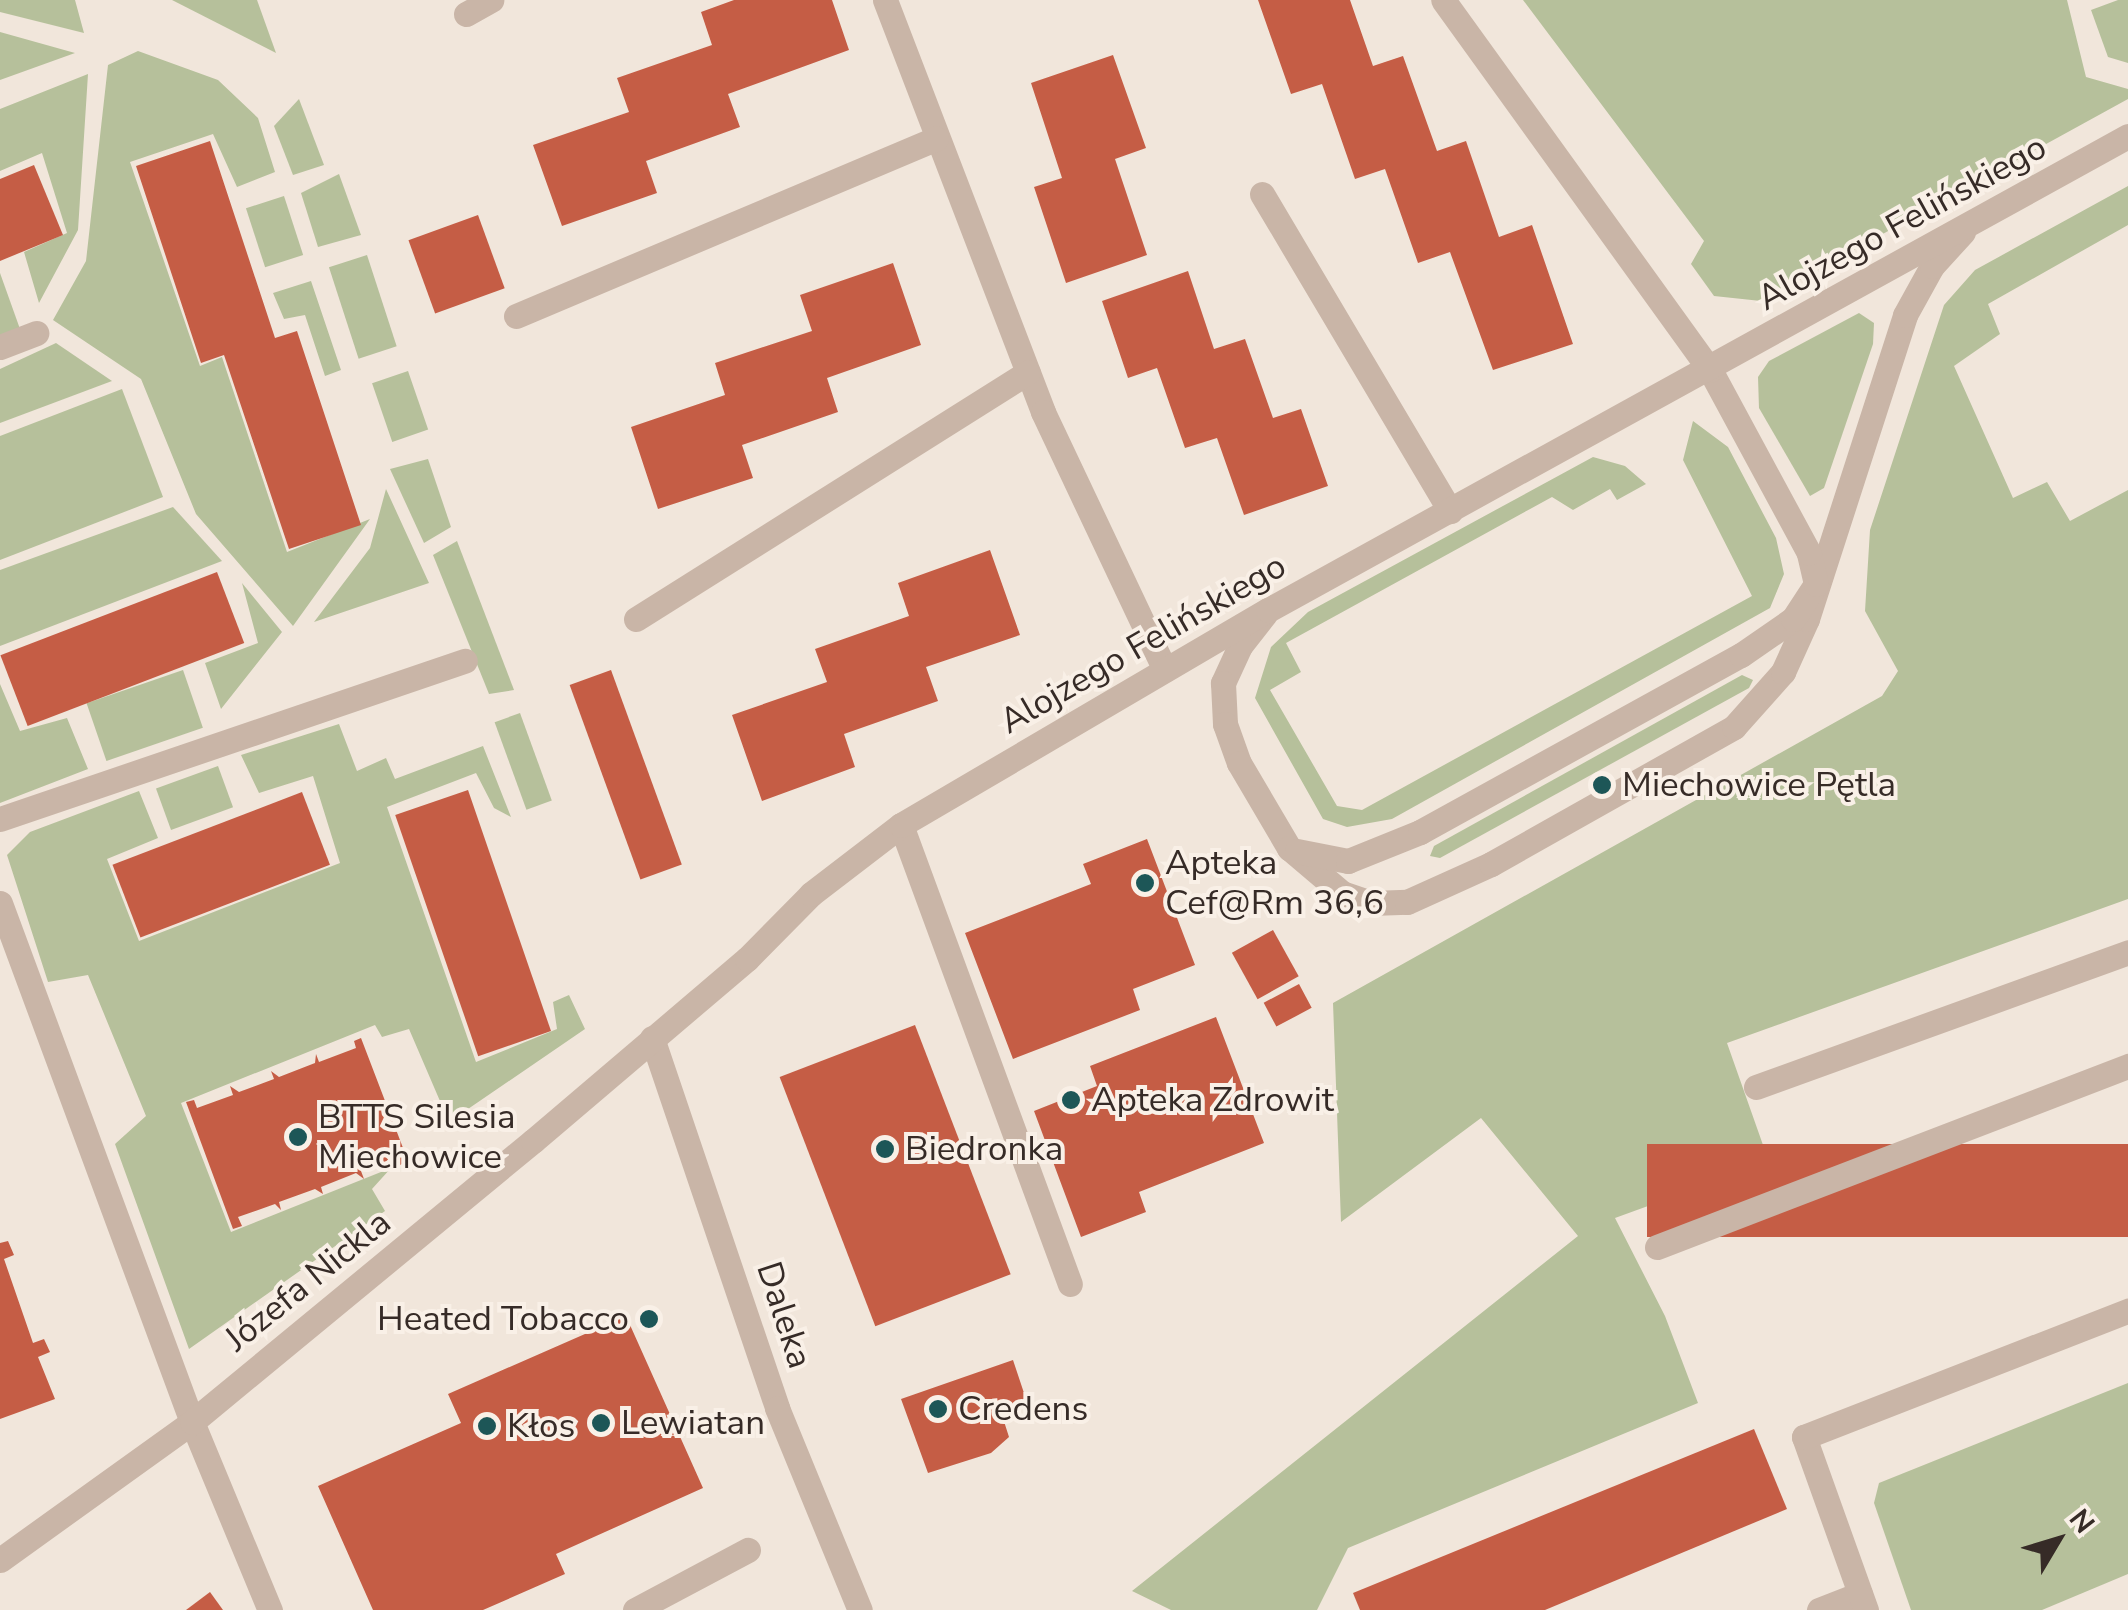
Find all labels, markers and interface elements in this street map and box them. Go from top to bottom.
street label: Alojzego Felińskiego [1750,126,2054,320]
street label: Alojzego Felińskiego [992,545,1294,743]
place label: Miechowice Pętla [1622,764,1896,806]
marker: Miechowice Pętla [1591,774,1613,796]
place label: Apteka Cef@Rm 36,6 [1165,842,1384,924]
marker: Apteka Cef@Rm 36,6 [1134,872,1156,894]
place label: Apteka Zdrowit [1091,1079,1334,1121]
marker: Apteka Zdrowit [1060,1089,1082,1111]
place label: BTTS Silesia Miechowice [318,1096,515,1178]
marker: BTTS Silesia Miechowice [287,1126,309,1148]
place label: Biedronka [905,1128,1063,1170]
marker: Biedronka [874,1138,896,1160]
street label: Józefa Nickla [217,1202,399,1360]
street label: Daleka [747,1257,821,1373]
place label: Heated Tobacco [377,1298,629,1340]
marker: Heated Tobacco [638,1308,660,1330]
place label: Credens [958,1388,1088,1430]
marker: Credens [927,1398,949,1420]
place label: Lewiatan [621,1402,765,1444]
place label: Kłos [507,1405,575,1447]
marker: Lewiatan [590,1412,612,1434]
marker: Kłos [476,1415,498,1437]
north arrow [2008,1490,2108,1590]
text: N [2060,1502,2103,1541]

